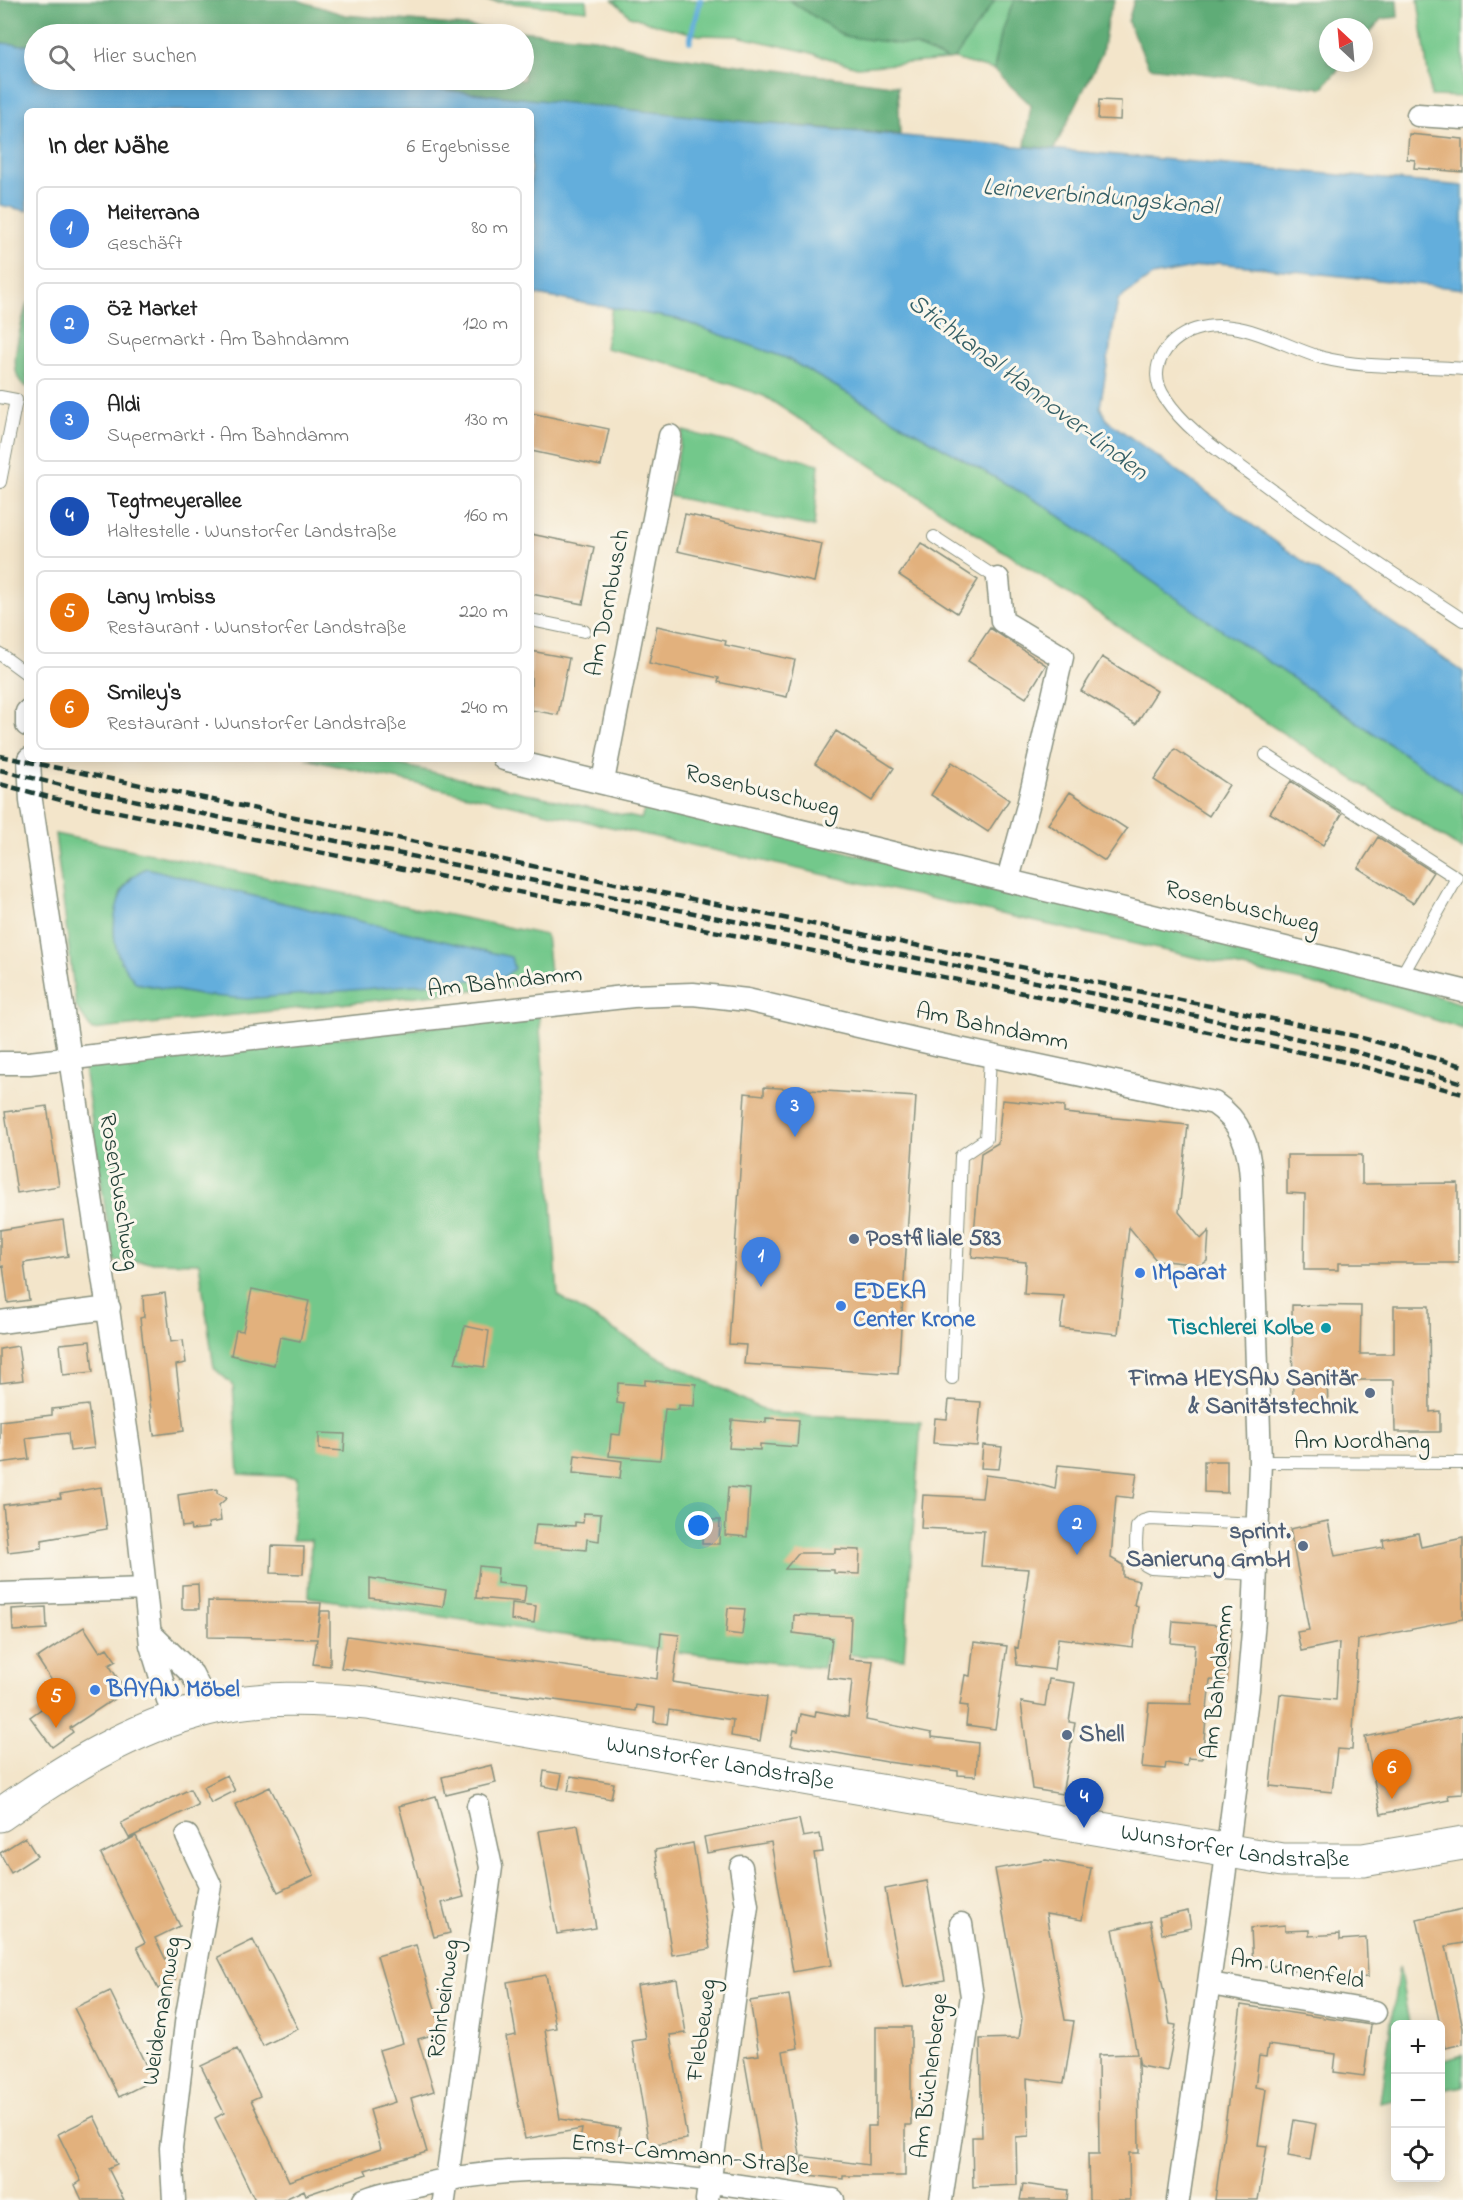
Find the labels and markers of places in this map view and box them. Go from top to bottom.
pin: 3 [776,1088,814,1137]
place label: Postfiliale 583 [866,1222,1001,1257]
marker: Postfiliale 583 [847,1232,861,1246]
pin: 1 [742,1238,780,1287]
place label: IMparat [1152,1256,1228,1291]
marker: IMparat [1133,1266,1147,1280]
place label: EDEKA Center Krone [853,1275,976,1338]
marker: EDEKA Center Krone [834,1299,848,1313]
place label: Tischlerei Kolbe [1168,1311,1315,1346]
marker: Tischlerei Kolbe [1319,1321,1333,1335]
place label: Firma HEYSAN Sanitär & Sanitätstechnik [1128,1362,1359,1425]
marker: Firma HEYSAN Sanitär & Sanitätstechnik [1363,1386,1377,1400]
pin: 2 [1058,1506,1096,1555]
place label: sprint. Sanierung GmbH [1126,1515,1291,1579]
marker: sprint. Sanierung GmbH [1296,1539,1310,1553]
place label: BAYAN Möbel [106,1673,240,1708]
pin: 5 [36,1678,76,1728]
marker: BAYAN Möbel [88,1683,102,1697]
place label: Shell [1079,1718,1125,1753]
marker: Shell [1060,1728,1074,1742]
pin: 6 [1372,1750,1412,1799]
pin: 4 [1064,1778,1104,1828]

